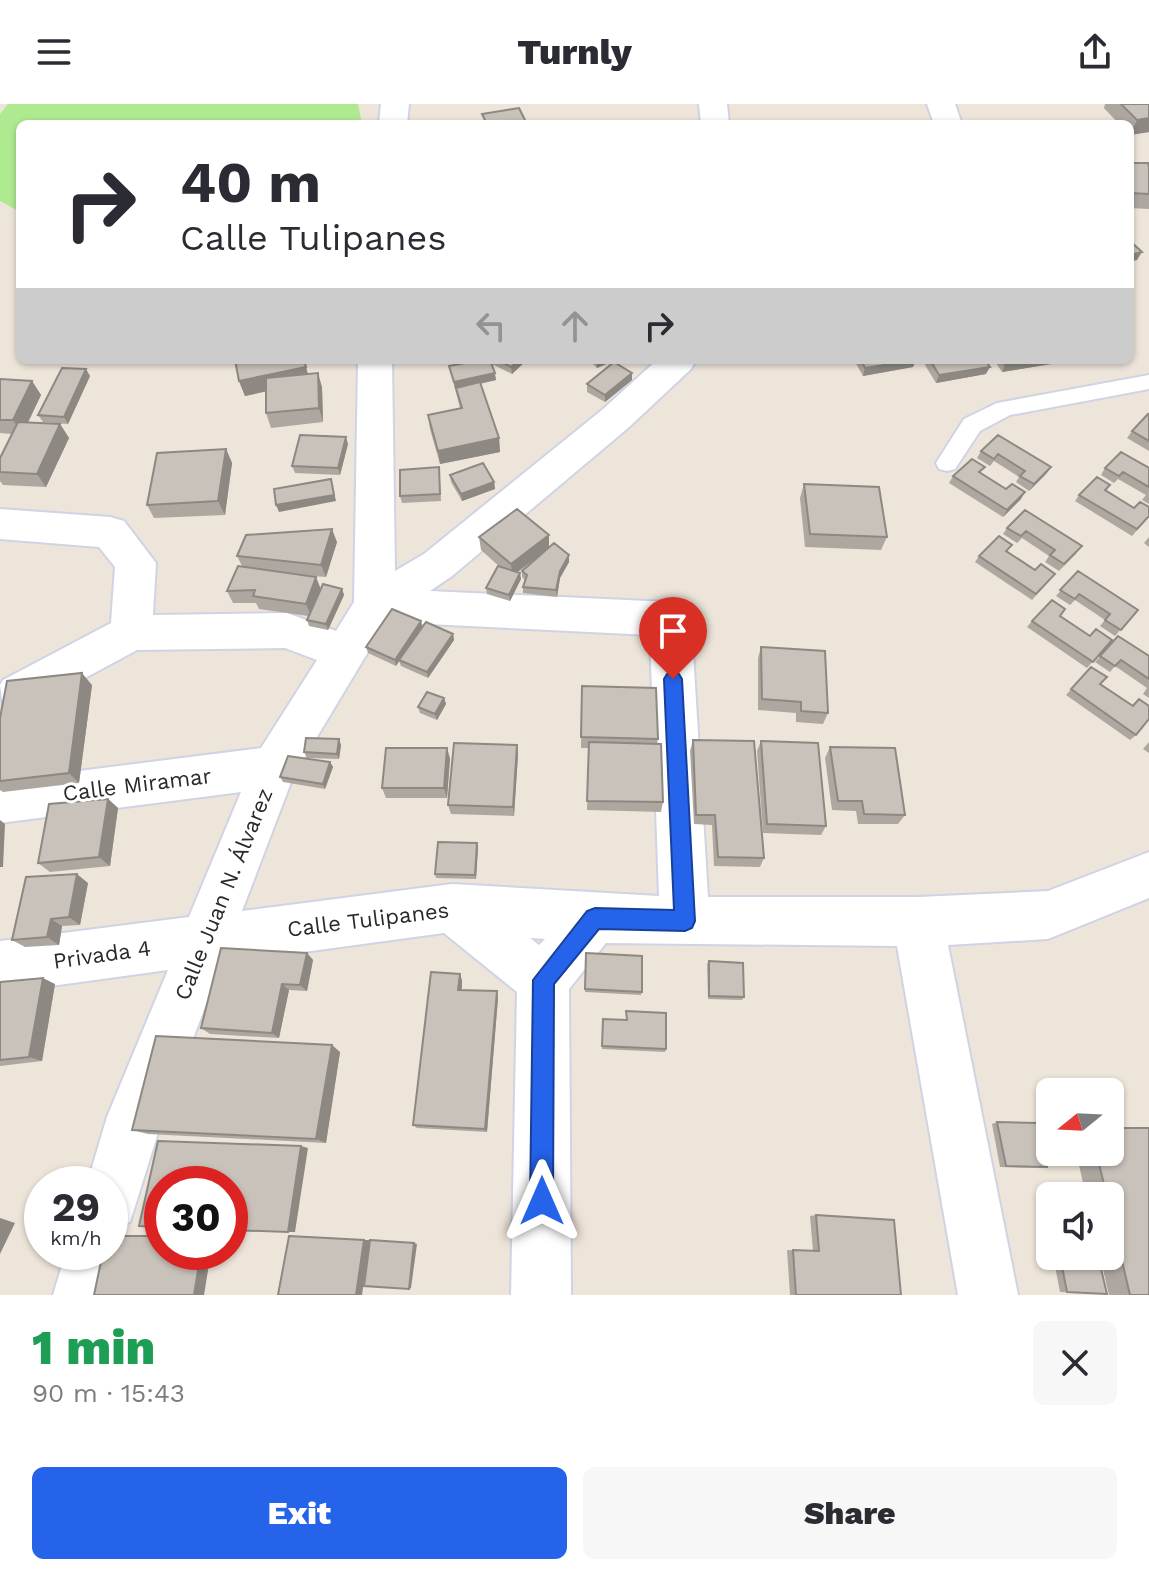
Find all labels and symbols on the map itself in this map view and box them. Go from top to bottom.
pin [639,597,707,679]
street label: Calle Miramar [61,763,213,806]
street label: Calle Juan N. Álvarez [170,785,277,1004]
street label: Calle Tulipanes [286,897,450,942]
street label: Privada 4 [52,935,153,974]
north arrow [1036,1078,1124,1166]
position arrow [500,1159,584,1243]
speed limit sign: 30 [144,1166,248,1270]

